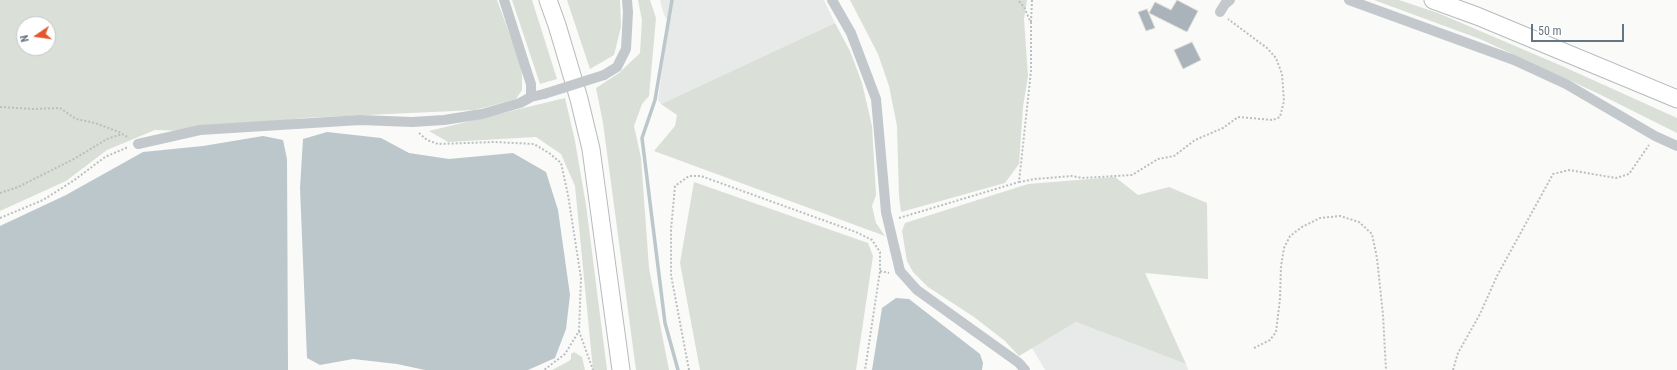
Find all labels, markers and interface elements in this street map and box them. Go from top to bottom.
north arrow [16,16,56,56]
scale bar [1533,16,1626,42]
text: 50 m [1538,24,1562,38]
text: N [18,34,32,43]

